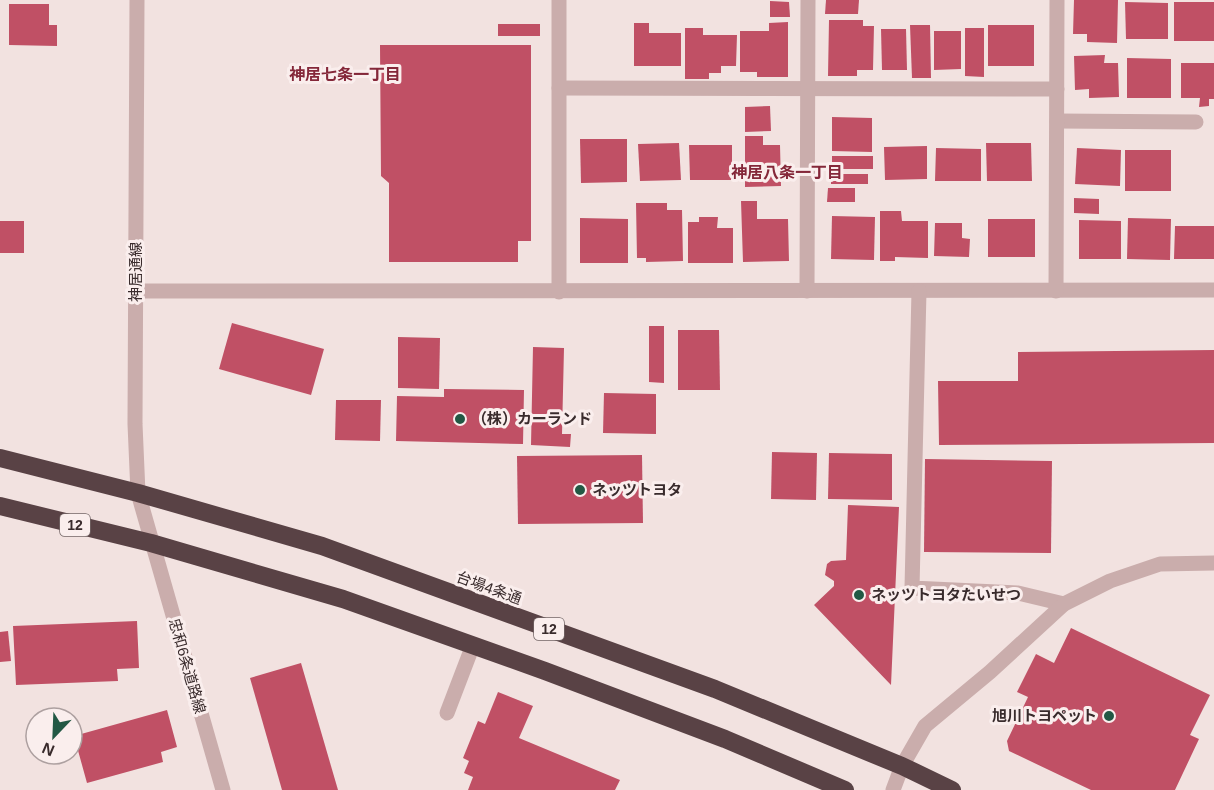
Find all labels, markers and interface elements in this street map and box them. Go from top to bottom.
district label: 神居七条一丁目 [289,65,401,83]
district label: 神居八条一丁目 [731,163,843,181]
street label: 神居通線 [127,242,144,302]
place label: （株）カーランド [472,410,592,427]
marker: （株）カーランド [453,412,467,426]
place label: ネッツトヨタ [592,481,682,498]
marker: ネッツトヨタ [573,483,587,497]
road number: 12 [60,514,90,536]
street label: 台場4条通 [454,568,524,607]
place label: ネッツトヨタたいせつ [871,586,1021,603]
marker: ネッツトヨタたいせつ [852,588,866,602]
street label: 忠和6条道路線 [166,616,209,715]
road number: 12 [534,618,564,640]
north arrow [24,706,84,766]
place label: 旭川トヨペット [992,707,1097,724]
marker: 旭川トヨペット [1102,709,1116,723]
text: N [40,739,57,759]

